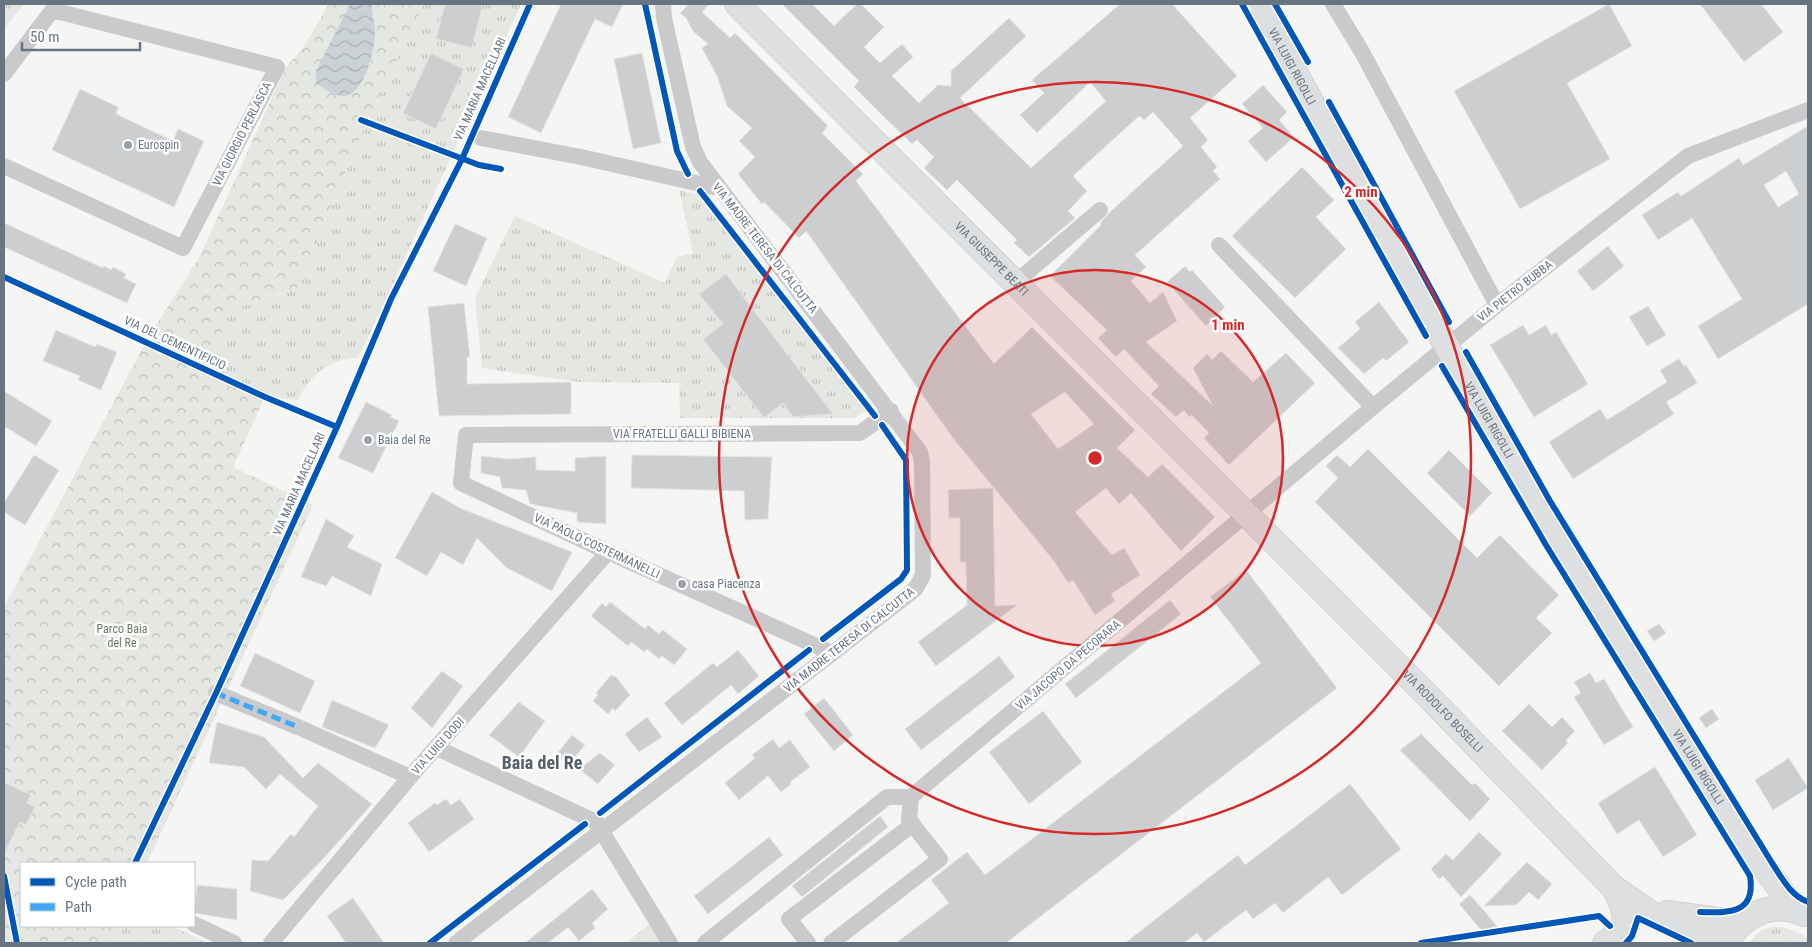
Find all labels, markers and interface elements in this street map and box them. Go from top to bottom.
scale bar [22,20,140,52]
street label: VIA LUIGI RIGOLLI [1265,25,1319,107]
text: 50 m [30,28,60,46]
street label: VIA MARIA MACELLARI [451,35,509,143]
street label: VIA GIORGIO PERLASCA [210,80,274,188]
place label: Eurospin [138,138,179,152]
marker: Eurospin [122,139,134,151]
street label: VIA MADRE TERESA DI CALCUTTA [710,180,820,316]
text: 2 min [1344,183,1378,201]
street label: VIA GIUSEPPE BEATI [952,219,1031,299]
street label: VIA PIETRO BUBBA [1475,257,1555,325]
street label: VIA DEL CEMENTIFICIO [122,313,228,373]
text: 1 min [1211,316,1245,334]
street label: VIA LUIGI RIGOLLI [1461,380,1516,461]
street label: VIA FRATELLI GALLI BIBIENA [613,427,751,441]
street label: VIA MARIA MACELLARI [270,430,328,538]
place label: Baia del Re [378,433,431,447]
marker: Baia del Re [362,434,374,446]
centre of rings [1086,449,1104,467]
street label: VIA PAOLO COSTERMANELLI [532,511,662,581]
place label: casa Piacenza [692,577,761,591]
marker: casa Piacenza [676,578,688,590]
street label: VIA MADRE TERESA DI CALCUTTA [781,585,917,695]
street label: VIA JACOPO DA PECORARA [1013,617,1123,713]
park label: Parco Baia del Re [97,622,148,650]
street label: VIA RODOLFO BOSELLI [1399,667,1486,755]
street label: VIA LUIGI DODI [409,715,467,777]
street label: VIA LUIGI RIGOLLI [1669,727,1727,807]
district label: Baia del Re [502,752,583,773]
legend [20,862,195,927]
text: Cycle path [65,873,127,891]
text: Path [65,898,92,916]

